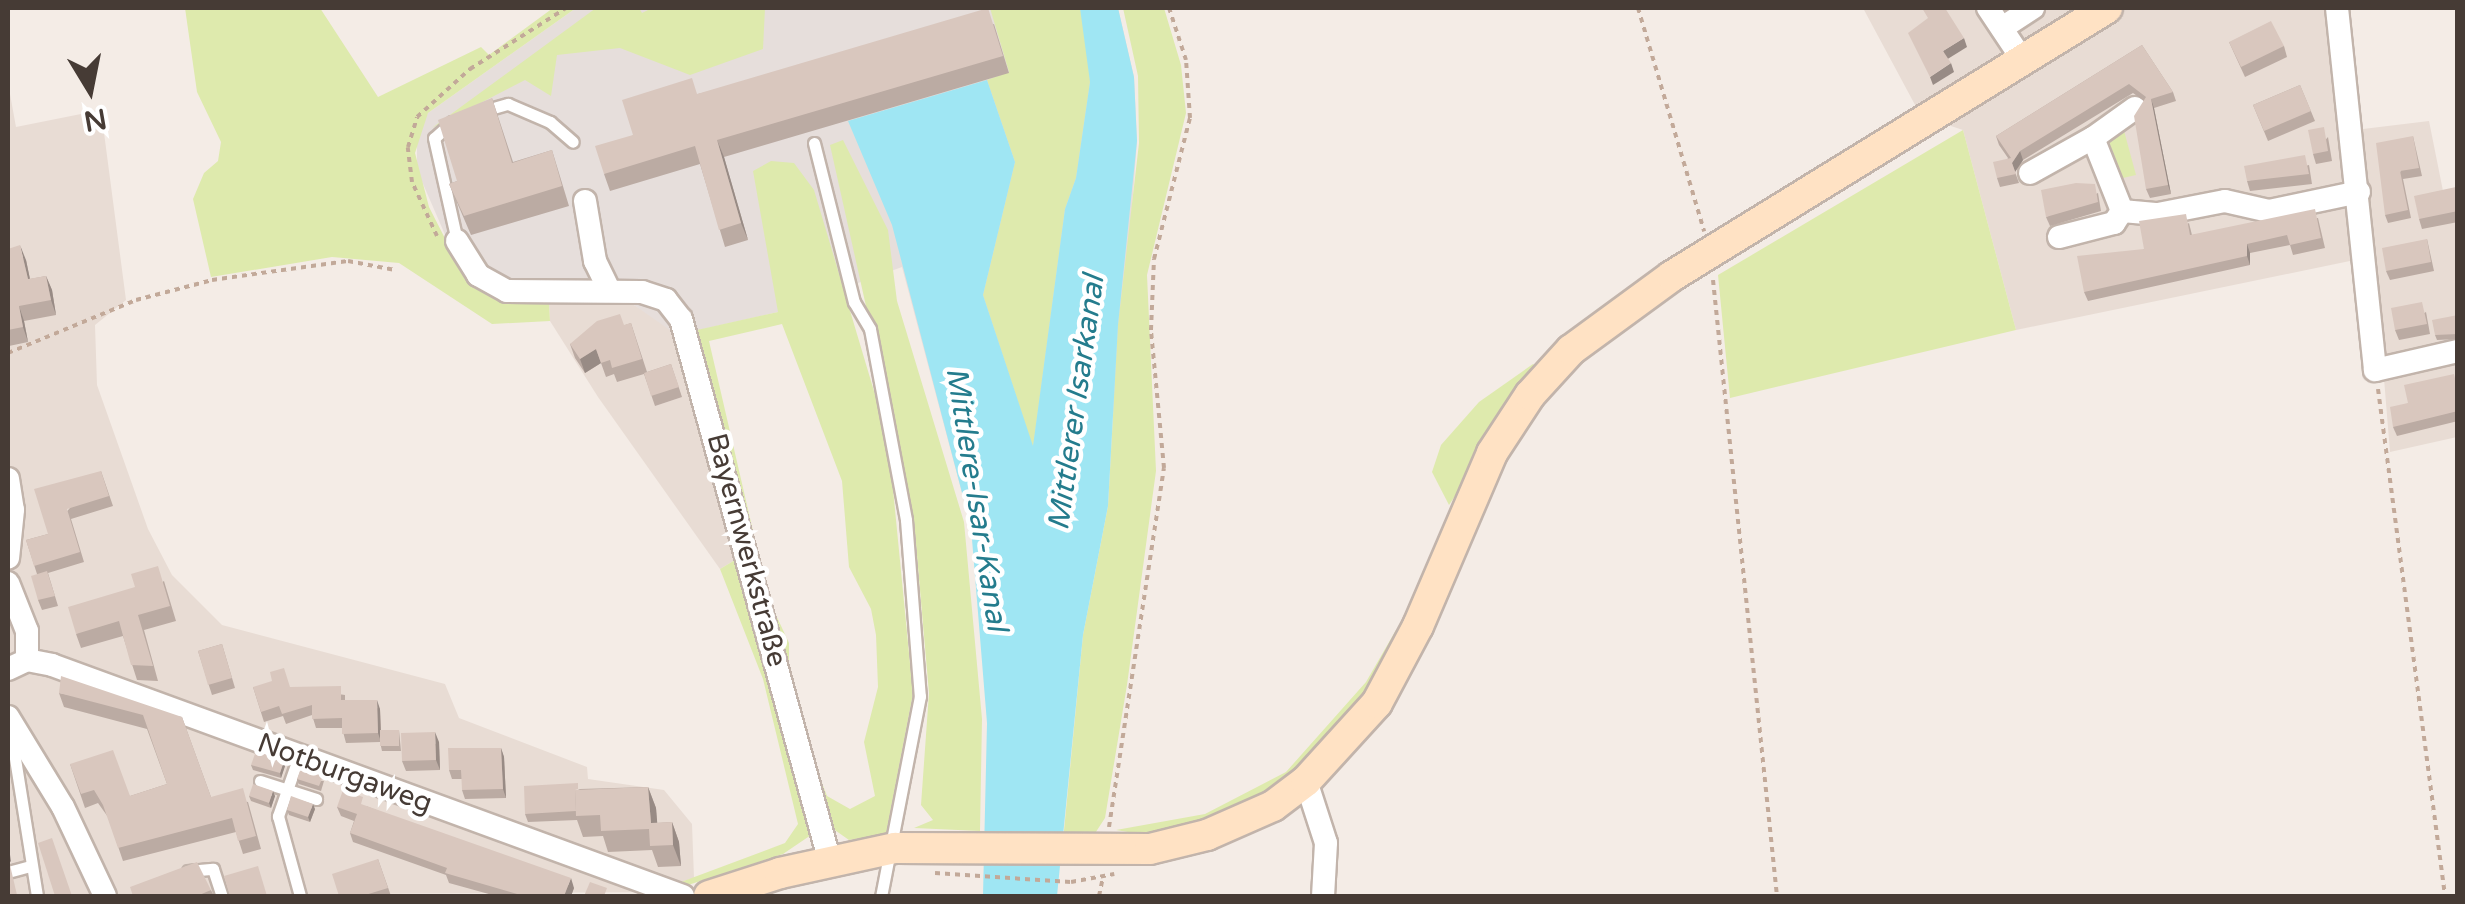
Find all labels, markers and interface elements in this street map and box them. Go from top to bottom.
north arrow [40,40,140,140]
text: N [81,101,109,138]
water label: Mittlerer Isarkanal [1041,273,1113,533]
water label: Mittlere-Isar-Kanal [937,365,1015,633]
street label: Bayernwerkstraße [700,430,794,670]
street label: Notburgaweg [253,726,437,820]

